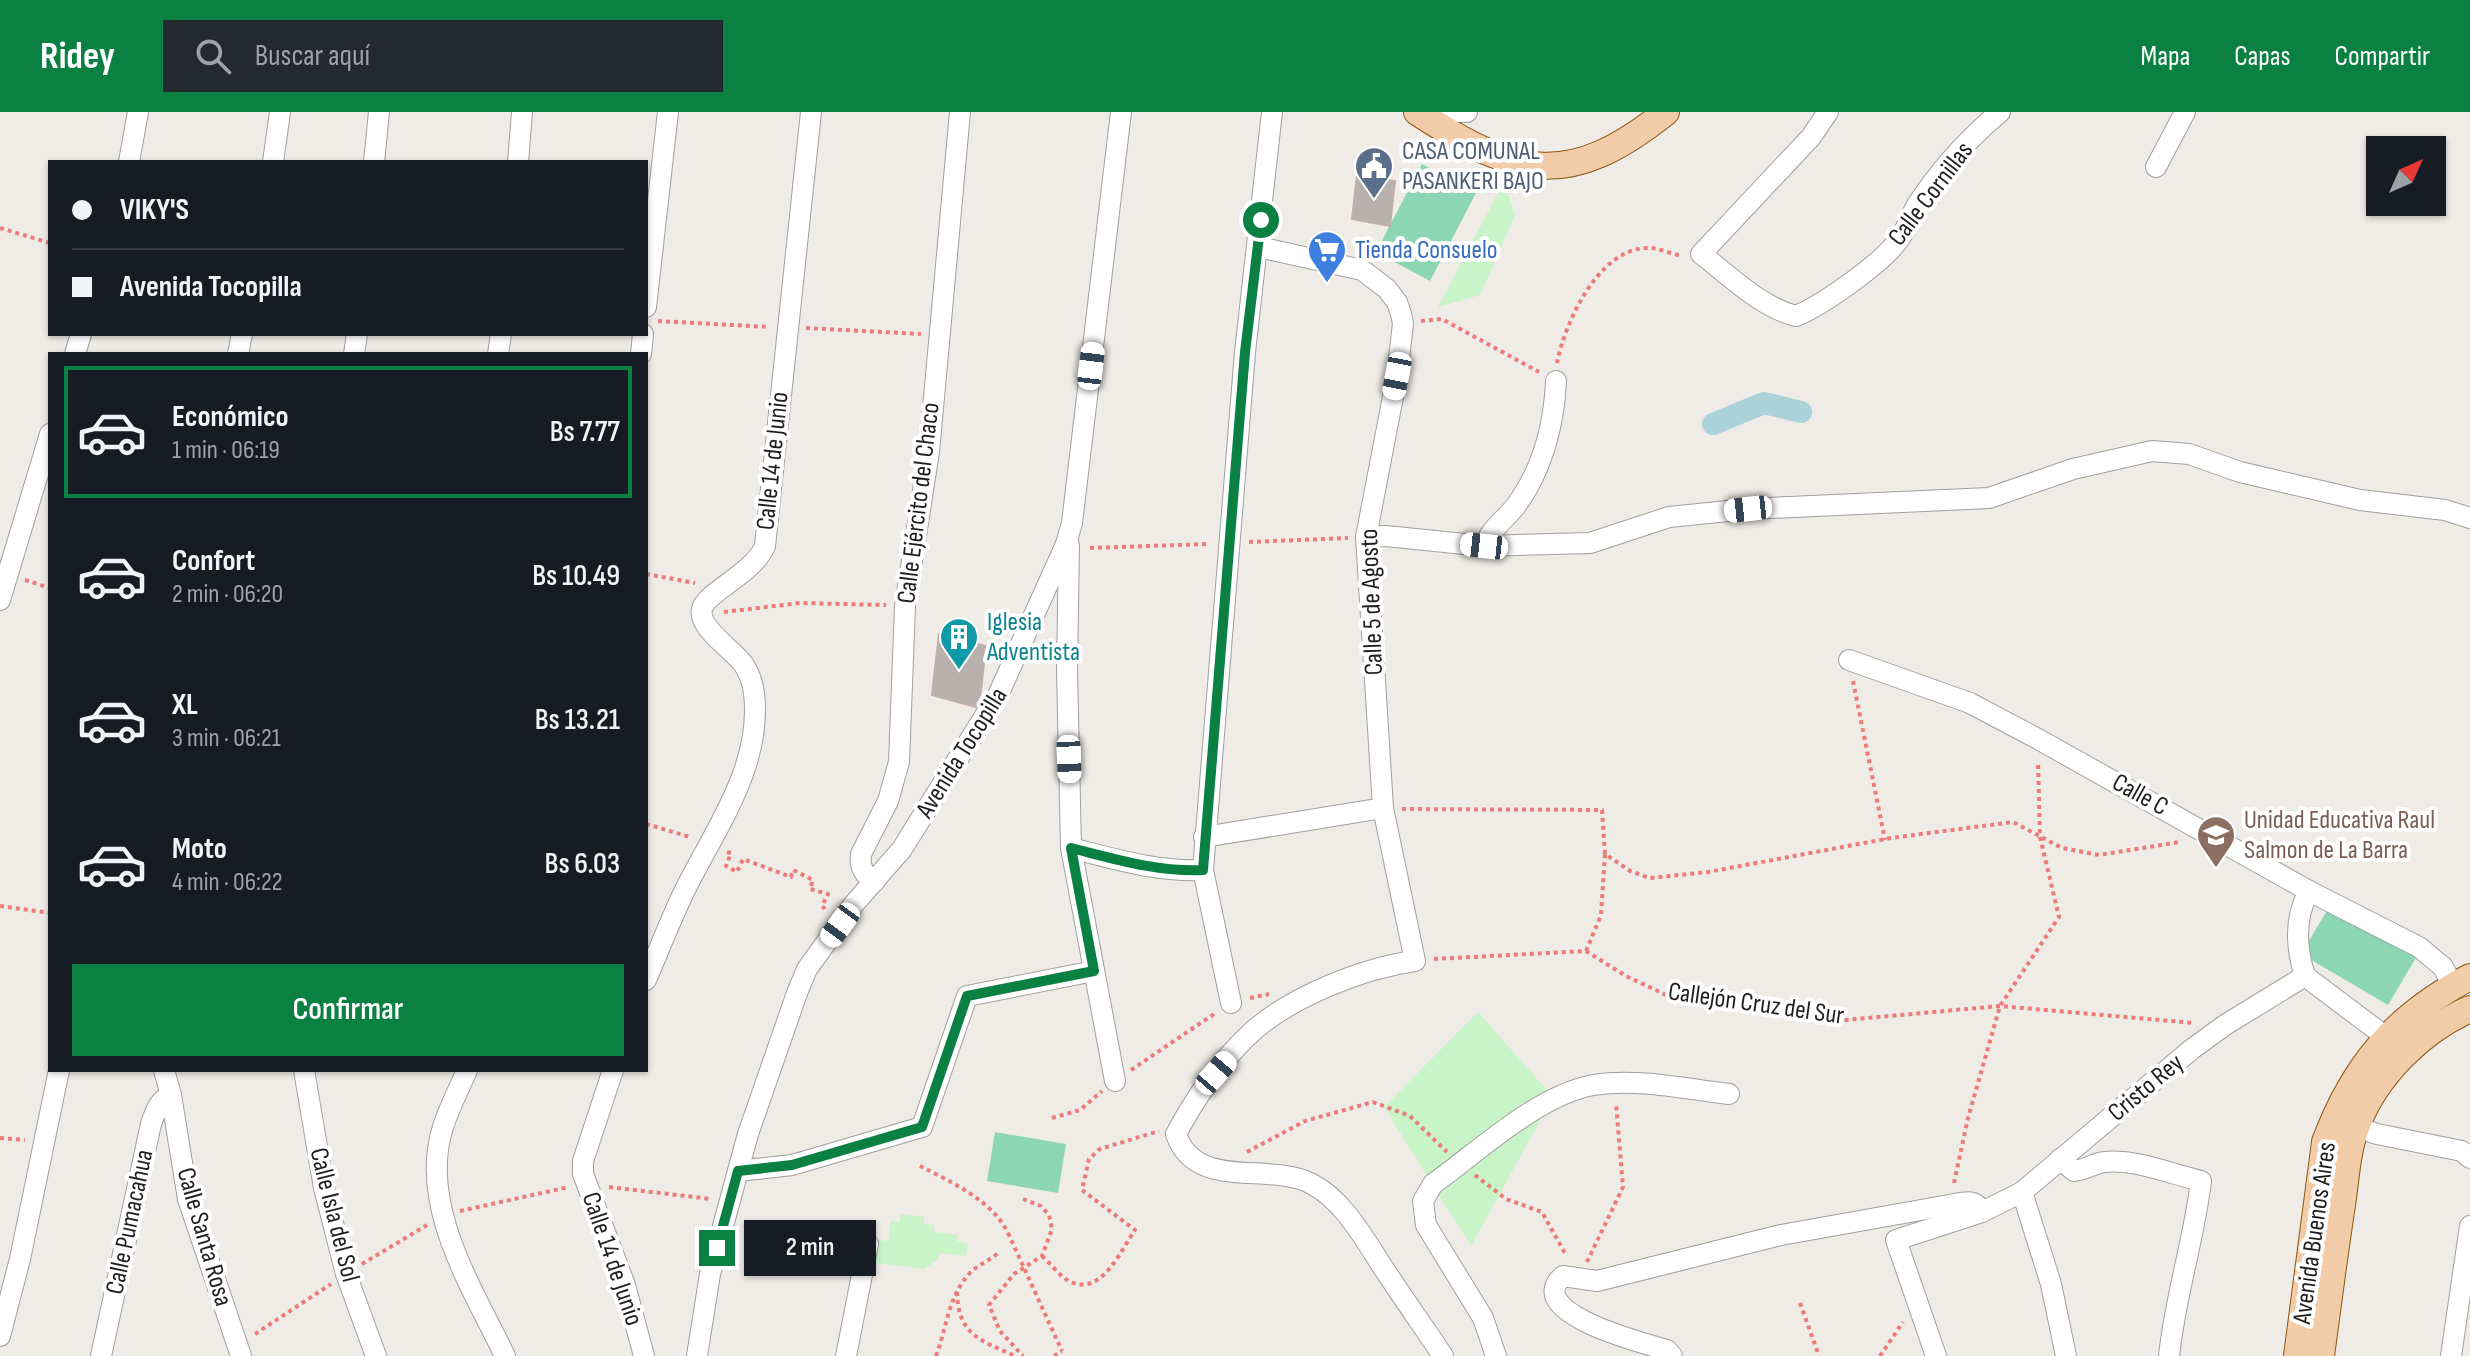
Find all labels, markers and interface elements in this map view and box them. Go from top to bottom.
search box [163,20,723,92]
text: Ridey [40,34,115,79]
icon: search [191,34,235,78]
text: Buscar aquí [255,38,370,74]
text: Mapa [2141,40,2190,73]
text: Capas [2234,40,2291,73]
text: Compartir [2335,40,2430,73]
place label: CASA COMUNAL PASANKERI BAJO [1402,136,1544,197]
street label: Calle Cornillas [1882,136,1980,252]
north arrow [2366,136,2446,216]
map controls [2366,136,2446,216]
public building icon: CASA COMUNAL PASANKERI BAJO [1353,145,1395,200]
text: VIKY'S [120,192,189,228]
route start [1243,202,1279,238]
supermarket icon: Tienda Consuelo [1306,229,1348,284]
place label: Tienda Consuelo [1355,235,1498,266]
text: Avenida Tocopilla [120,269,302,305]
car [1076,341,1106,391]
car [1381,350,1413,402]
street label: Calle 14 de Junio [750,390,796,532]
icon: car [76,396,148,468]
text: Económico [172,399,289,435]
street label: Calle Ejército del Chaco [891,401,947,605]
text: Bs 7.77 [550,414,620,450]
text: 1 min · 06:19 [172,435,280,466]
car [1723,495,1773,523]
street label: Calle 5 de Agosto [1354,528,1390,676]
car [1459,532,1509,560]
icon: car [76,540,148,612]
text: Confort [172,543,255,579]
text: Bs 10.49 [532,558,620,594]
text: 2 min · 06:20 [172,579,283,610]
place label: Iglesia Adventista [986,607,1080,668]
building icon: Iglesia Adventista [938,616,980,671]
street label: Avenida Tocopilla [909,682,1014,825]
icon: car [76,684,148,756]
text: XL [172,687,198,723]
text: Bs 13.21 [535,702,620,738]
text: 3 min · 06:21 [172,723,281,754]
car [1056,735,1082,783]
street label: Calle C [2107,767,2173,823]
place label: Unidad Educativa Raul Salmon de La Barra [2244,805,2435,866]
school or university icon: Unidad Educativa Raul Salmon de La Barra [2195,814,2237,869]
icon: car [76,828,148,900]
text: Moto [172,831,227,867]
text: Bs 6.03 [545,846,620,882]
text: 4 min · 06:22 [172,867,282,898]
car [816,899,864,951]
button: Confirmar [72,964,624,1056]
street label: Callejón Cruz del Sur [1666,976,1846,1032]
car [1191,1047,1241,1099]
street label: Cristo Rey [2102,1048,2190,1128]
street label: Avenida Buenos Aires [2287,1140,2343,1327]
street label: Calle Isla del Sol [302,1145,366,1285]
street label: Calle Pumacahua [100,1147,160,1297]
street label: Calle Santa Rosa [169,1164,239,1310]
street label: Calle 14 de Junio [575,1188,649,1330]
callout: 2 min [745,1220,877,1276]
route end [699,1230,735,1266]
text: 2 min [786,1232,834,1263]

